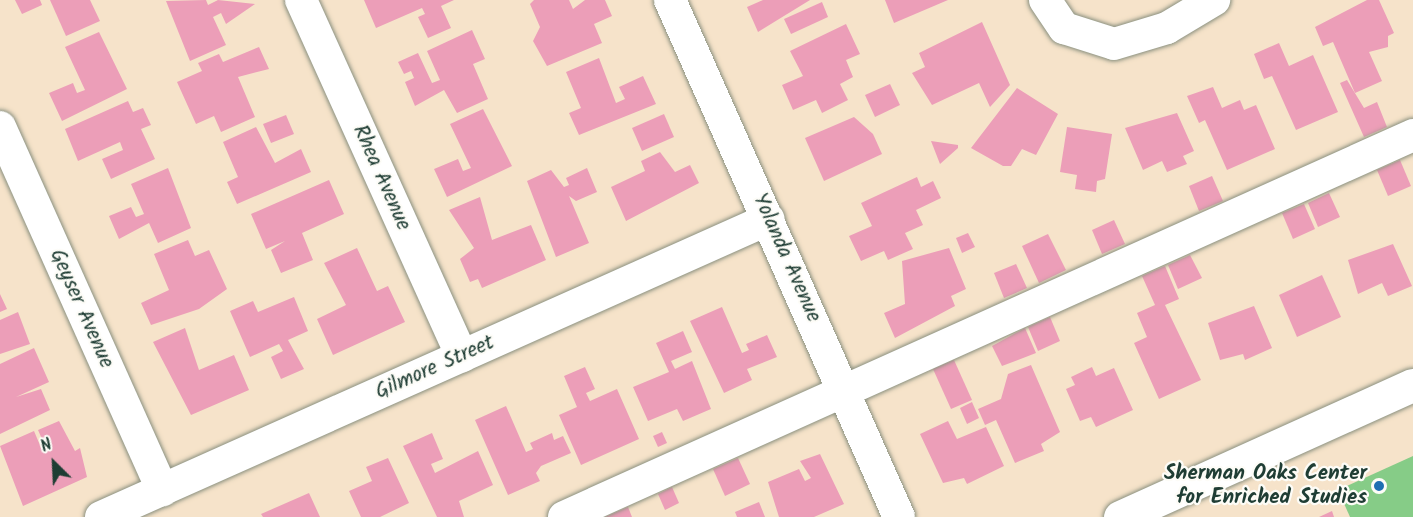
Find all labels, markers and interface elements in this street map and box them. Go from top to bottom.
street label: Rhea Avenue [346,121,416,235]
street label: Yolanda Avenue [746,190,826,326]
street label: Geyser Avenue [44,246,118,372]
street label: Gilmore Street [372,331,498,405]
north arrow [24,433,84,493]
text: N [37,433,56,460]
place label: Sherman Oaks Center for Enriched Studies [1164,461,1367,511]
marker: Sherman Oaks Center for Enriched Studies [1372,479,1386,493]

